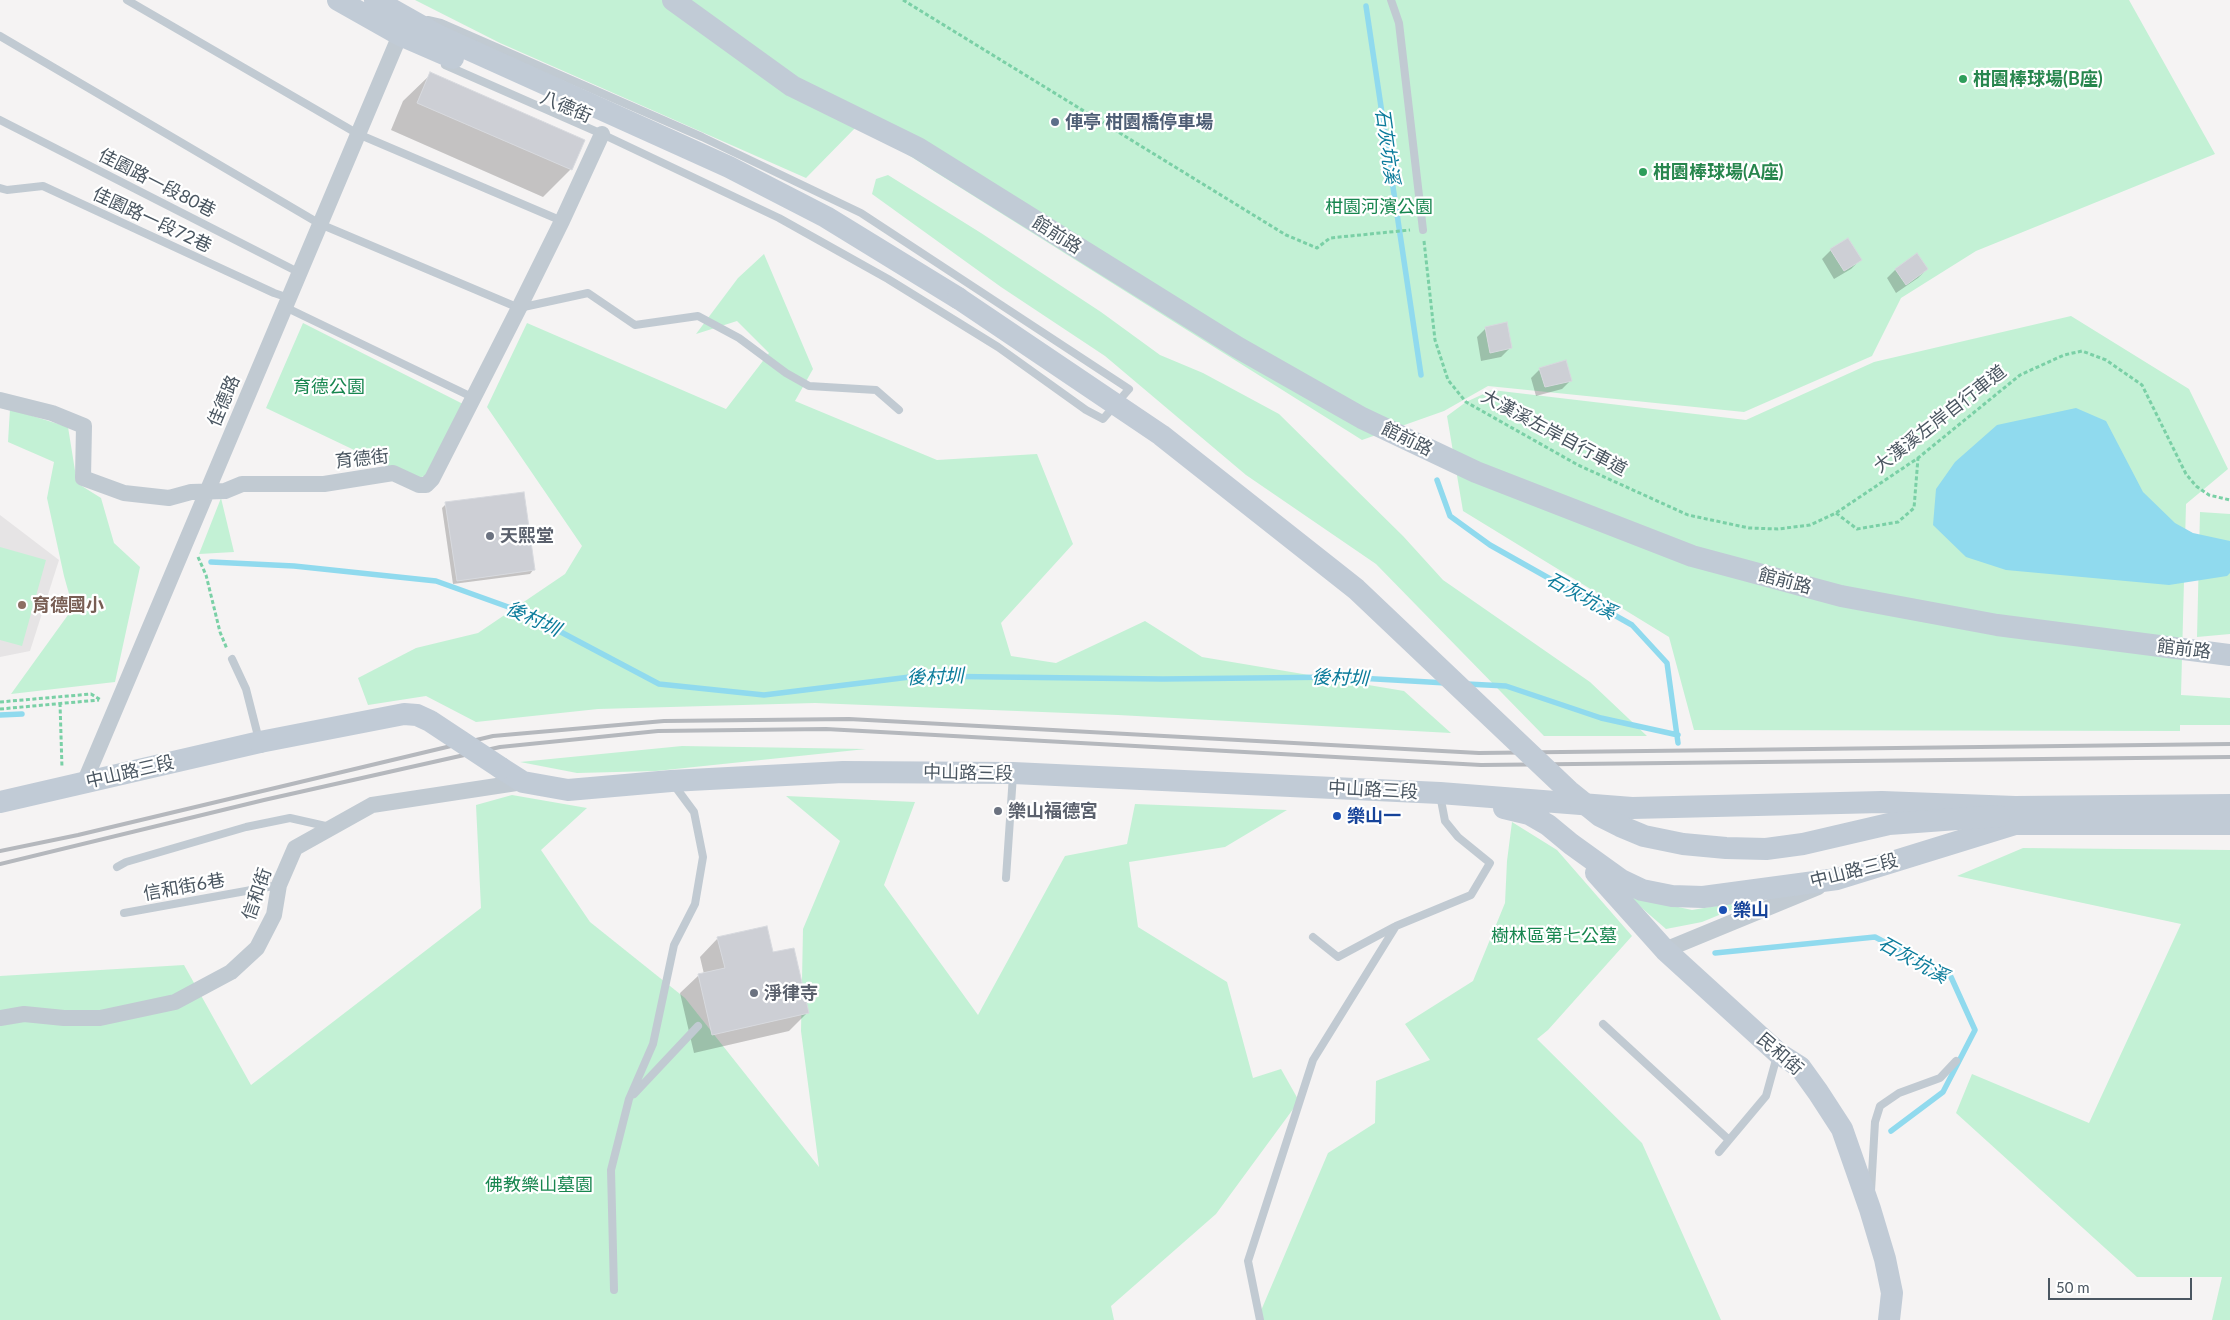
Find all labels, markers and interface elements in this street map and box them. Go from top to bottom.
place label: 柑園棒球場(B座) [1973,68,2103,90]
marker: 柑園棒球場(B座) [1957,73,1969,85]
street label: 八德街 [537,87,595,127]
water label: 石灰坑溪 [1370,107,1404,185]
place label: 俥亭 柑園橋停車場 [1065,111,1213,133]
marker: 俥亭 柑園橋停車場 [1049,116,1061,128]
street label: 佳園路一段80巷 [95,144,219,222]
place label: 柑園棒球場(A座) [1653,161,1783,183]
marker: 柑園棒球場(A座) [1637,166,1649,178]
street label: 佳園路一段72巷 [89,183,215,257]
park label: 柑園河濱公園 [1325,196,1433,218]
street label: 館前路 [1028,212,1086,258]
street label: 大漢溪左岸自行車道 [1870,361,2010,477]
street label: 佳德路 [204,372,244,430]
park label: 育德公園 [293,376,365,398]
street label: 大漢溪左岸自行車道 [1477,385,1631,481]
street label: 館前路 [1378,417,1436,461]
street label: 育德街 [334,445,390,473]
place label: 天熙堂 [500,525,554,547]
marker: 天熙堂 [484,530,496,542]
street label: 館前路 [1756,564,1814,598]
water label: 石灰坑溪 [1542,568,1620,624]
place label: 育德國小 [32,594,104,616]
water label: 後村圳 [502,597,564,641]
marker: 育德國小 [16,599,28,611]
street label: 館前路 [2156,635,2212,663]
water label: 後村圳 [906,665,964,689]
water label: 後村圳 [1311,666,1369,690]
street label: 中山路三段 [84,751,176,793]
street label: 中山路三段 [923,761,1013,785]
street label: 中山路三段 [1327,777,1419,803]
place label: 樂山福德宮 [1008,800,1098,822]
marker: 樂山福德宮 [992,805,1004,817]
place label: 樂山一 [1347,805,1401,827]
marker: 樂山一 [1331,810,1343,822]
street label: 中山路三段 [1808,850,1900,892]
street label: 信和街 [238,865,276,923]
street label: 信和街6巷 [142,869,226,905]
place label: 樂山 [1733,899,1769,921]
marker: 樂山 [1717,904,1729,916]
park label: 樹林區第七公墓 [1491,925,1617,947]
water label: 石灰坑溪 [1874,932,1952,988]
place label: 淨律寺 [764,982,818,1004]
marker: 淨律寺 [748,987,760,999]
street label: 民和街 [1753,1028,1807,1080]
park label: 佛教樂山墓園 [485,1174,593,1196]
scale bar [2050,1268,2194,1300]
text: 50 m [2056,1278,2090,1296]

